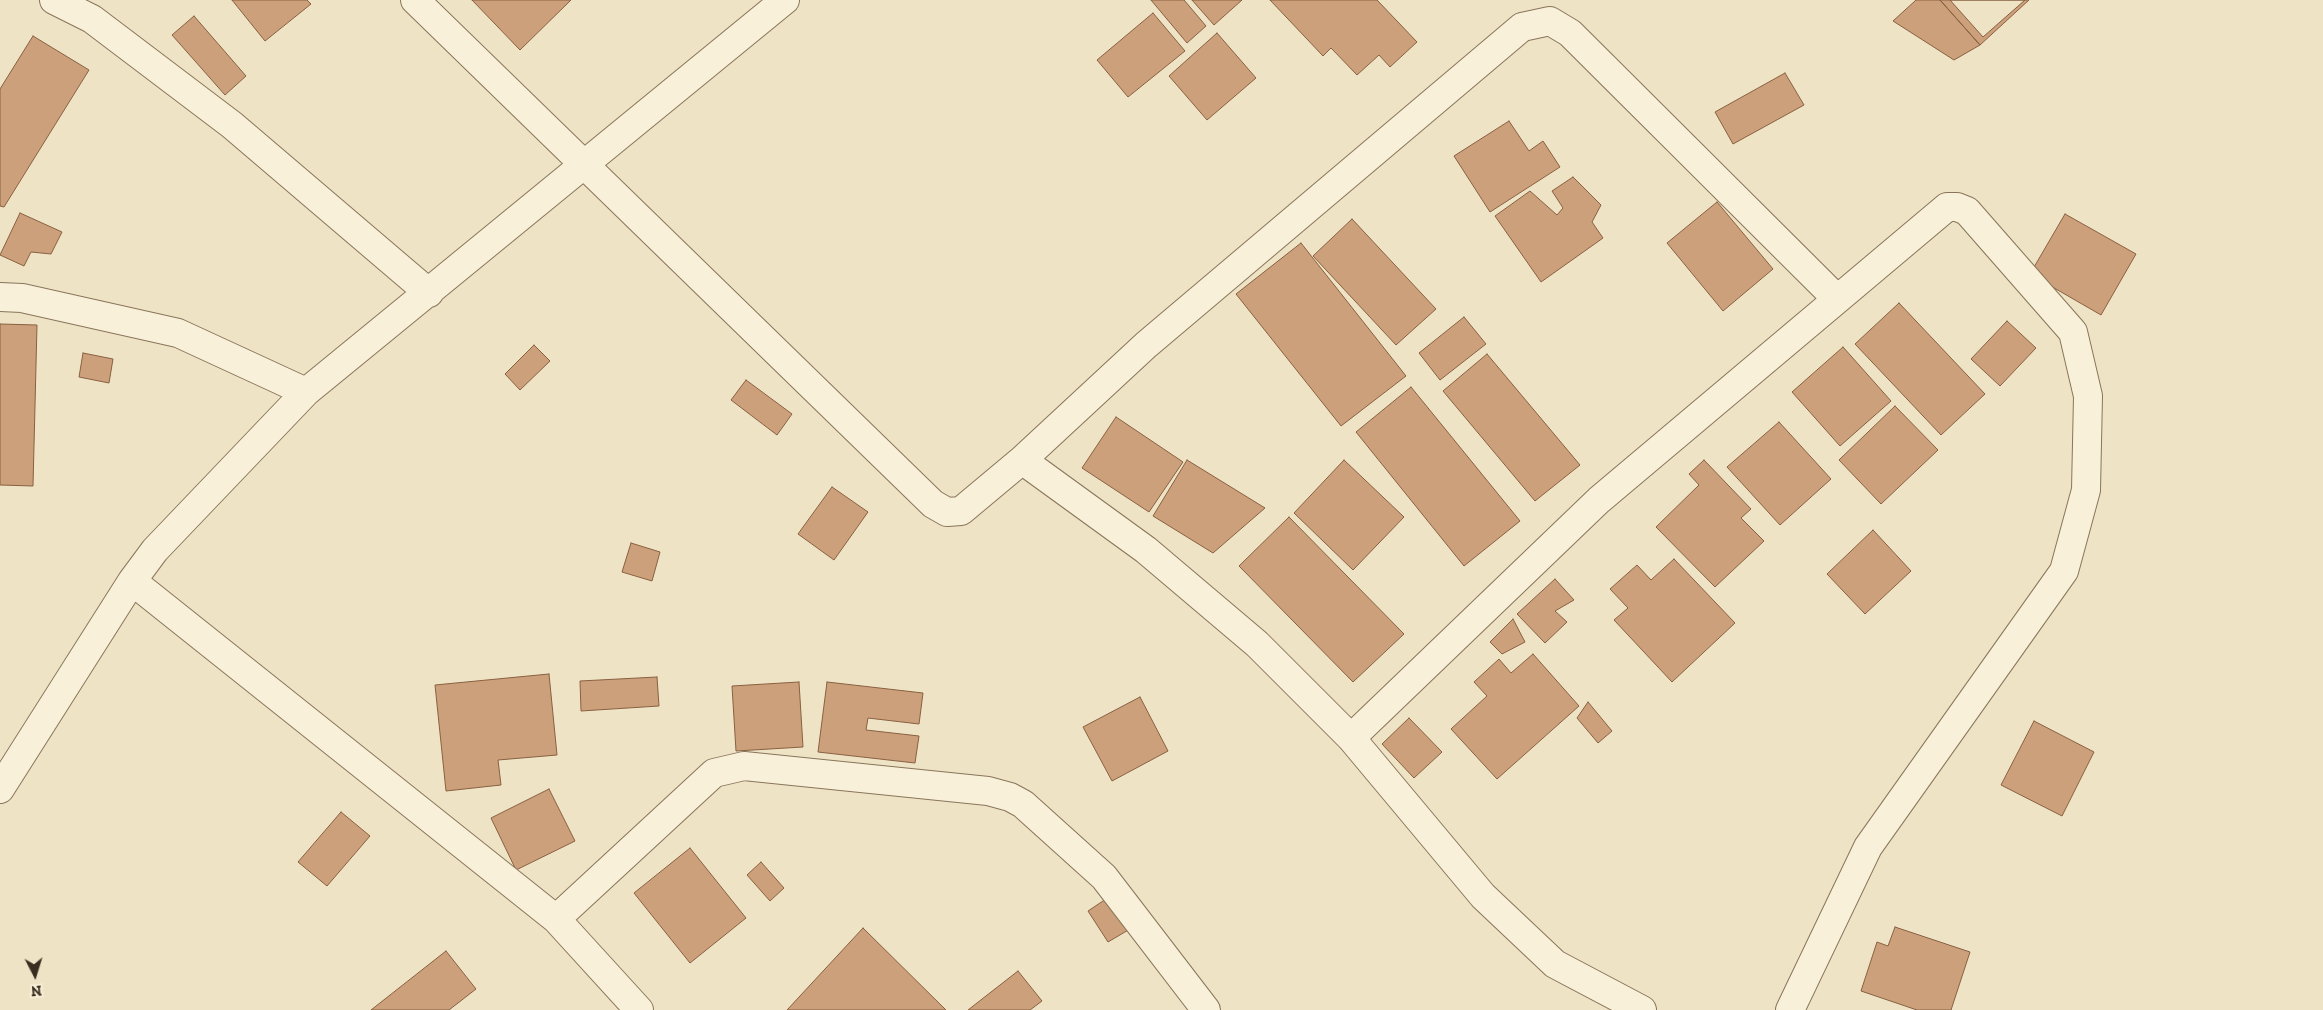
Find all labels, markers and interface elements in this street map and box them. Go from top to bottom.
north arrow [10,950,60,1000]
text: N [30,982,42,999]

